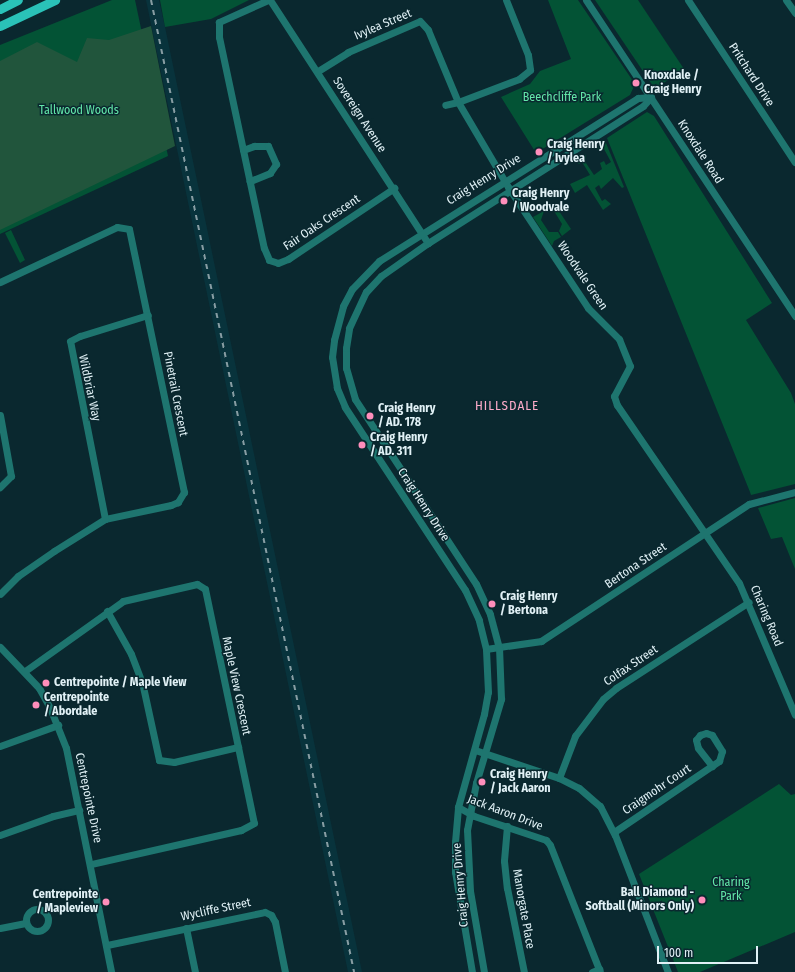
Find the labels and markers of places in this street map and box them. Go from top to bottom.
place label: Knoxdale / Craig Henry [644,69,701,97]
marker: Knoxdale / Craig Henry [631,78,641,88]
place label: Craig Henry / Ivylea [547,138,604,166]
marker: Craig Henry / Ivylea [534,147,544,157]
place label: Craig Henry / Woodvale [512,187,569,215]
marker: Craig Henry / Woodvale [499,196,509,206]
place label: Craig Henry / AD. 178 [378,402,435,430]
marker: Craig Henry / AD. 178 [365,411,375,421]
place label: Craig Henry / AD. 311 [370,431,427,459]
marker: Craig Henry / AD. 311 [357,440,367,450]
place label: Craig Henry / Bertona [500,590,557,618]
marker: Craig Henry / Bertona [487,599,497,609]
place label: Centrepointe / Maple View [54,676,186,690]
marker: Centrepointe / Maple View [41,678,51,688]
place label: Centrepointe / Abordale [44,691,109,719]
marker: Centrepointe / Abordale [31,700,41,710]
place label: Craig Henry / Jack Aaron [490,768,551,796]
marker: Craig Henry / Jack Aaron [477,777,487,787]
place label: Ball Diamond - Softball (Minors Only) [585,886,694,914]
place label: Centrepointe / Mapleview [33,888,98,916]
marker: Ball Diamond - Softball (Minors Only) [697,895,707,905]
marker: Centrepointe / Mapleview [101,897,111,907]

